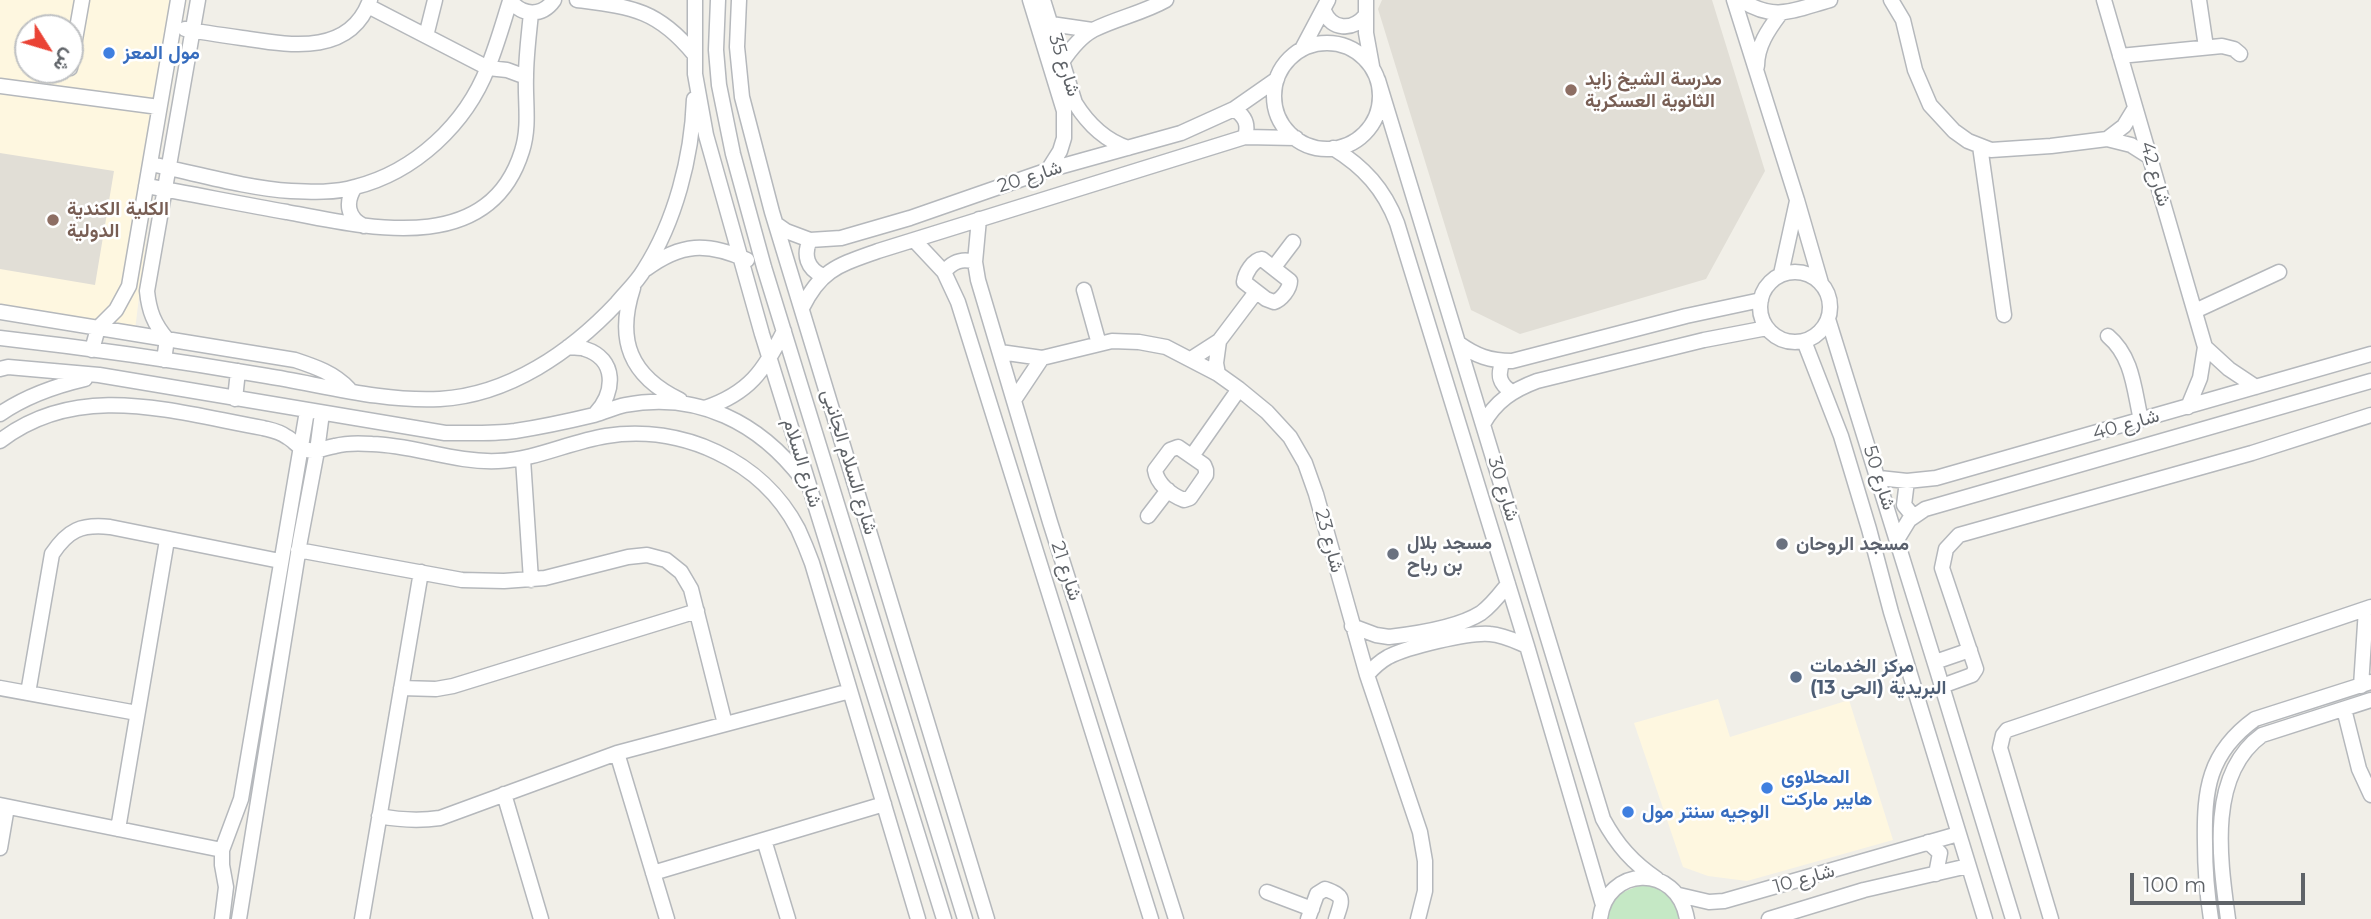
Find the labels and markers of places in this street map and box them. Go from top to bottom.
place label: مول المعز [123,42,200,64]
marker: مول المعز [101,45,117,61]
place label: مدرسة الشيخ زايد الثانوية العسكرية [1585,68,1722,112]
marker: مدرسة الشيخ زايد الثانوية العسكرية [1563,82,1579,98]
place label: الكلية الكندية الدولية [67,198,169,242]
marker: الكلية الكندية الدولية [45,212,61,228]
place label: مسجد بلال بن رباح [1407,532,1492,576]
place label: مسجد الروحان [1796,533,1909,555]
marker: مسجد الروحان [1774,536,1790,552]
marker: مسجد بلال بن رباح [1385,546,1401,562]
place label: مركز الخدمات البريدية (الحى 13) [1810,655,1947,699]
marker: مركز الخدمات البريدية (الحى 13) [1788,669,1804,685]
place label: المحلاوى هايبر ماركت [1781,766,1872,810]
marker: المحلاوى هايبر ماركت [1759,780,1775,796]
place label: الوجيه سنتر مول [1642,801,1769,823]
marker: الوجيه سنتر مول [1620,804,1636,820]

